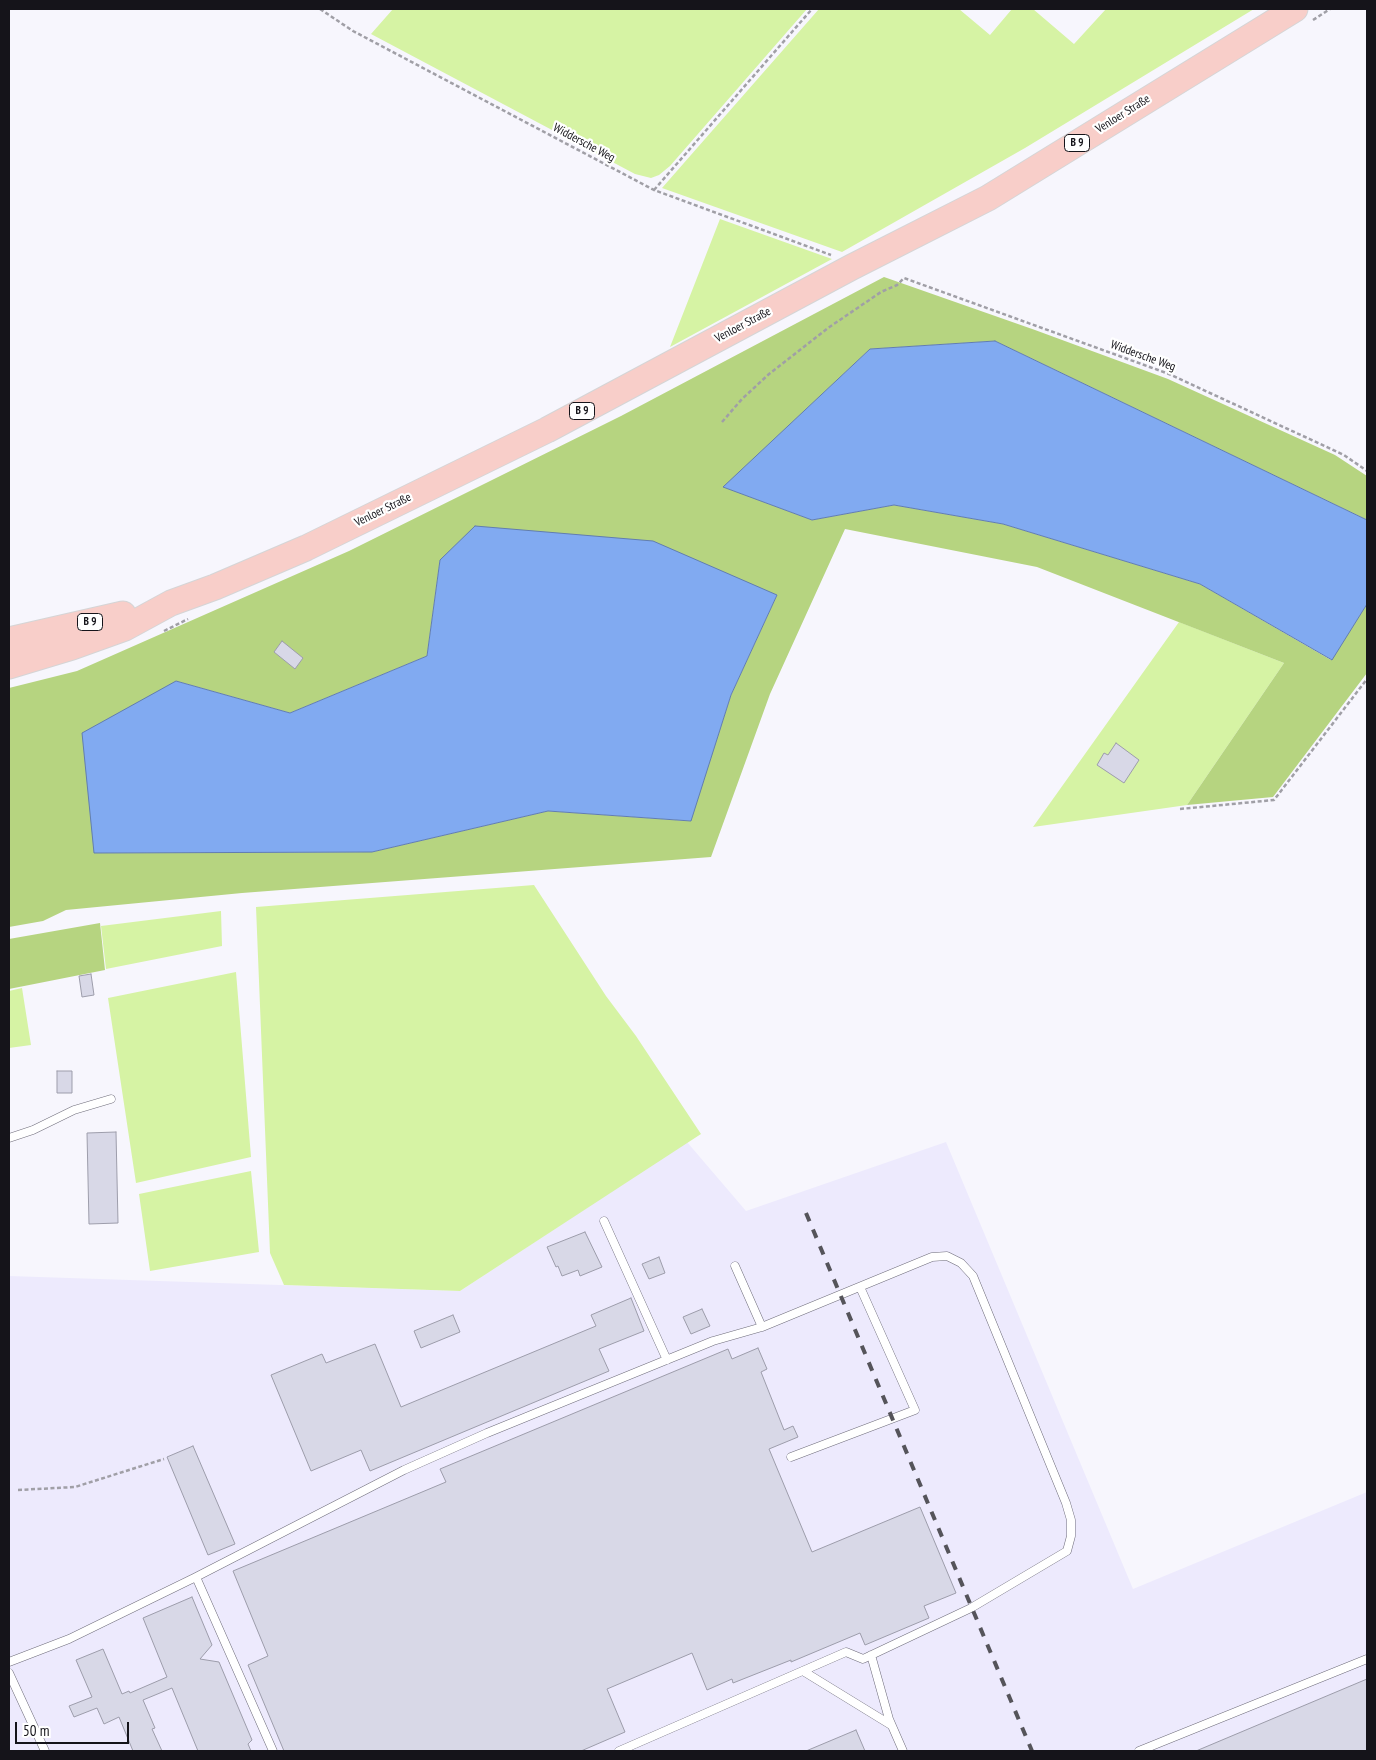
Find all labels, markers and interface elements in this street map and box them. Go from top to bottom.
street label: Venloer Straße [1093,92,1153,136]
street label: Widdersche Weg [551,121,617,165]
road number: B 9 [1064,134,1090,152]
street label: Venloer Straße [713,304,773,346]
street label: Widdersche Weg [1109,338,1177,374]
road number: B 9 [570,402,594,420]
street label: Venloer Straße [352,490,414,530]
road number: B 9 [78,614,102,630]
scale bar [18,1712,131,1744]
text: 50 m [23,1721,49,1740]

